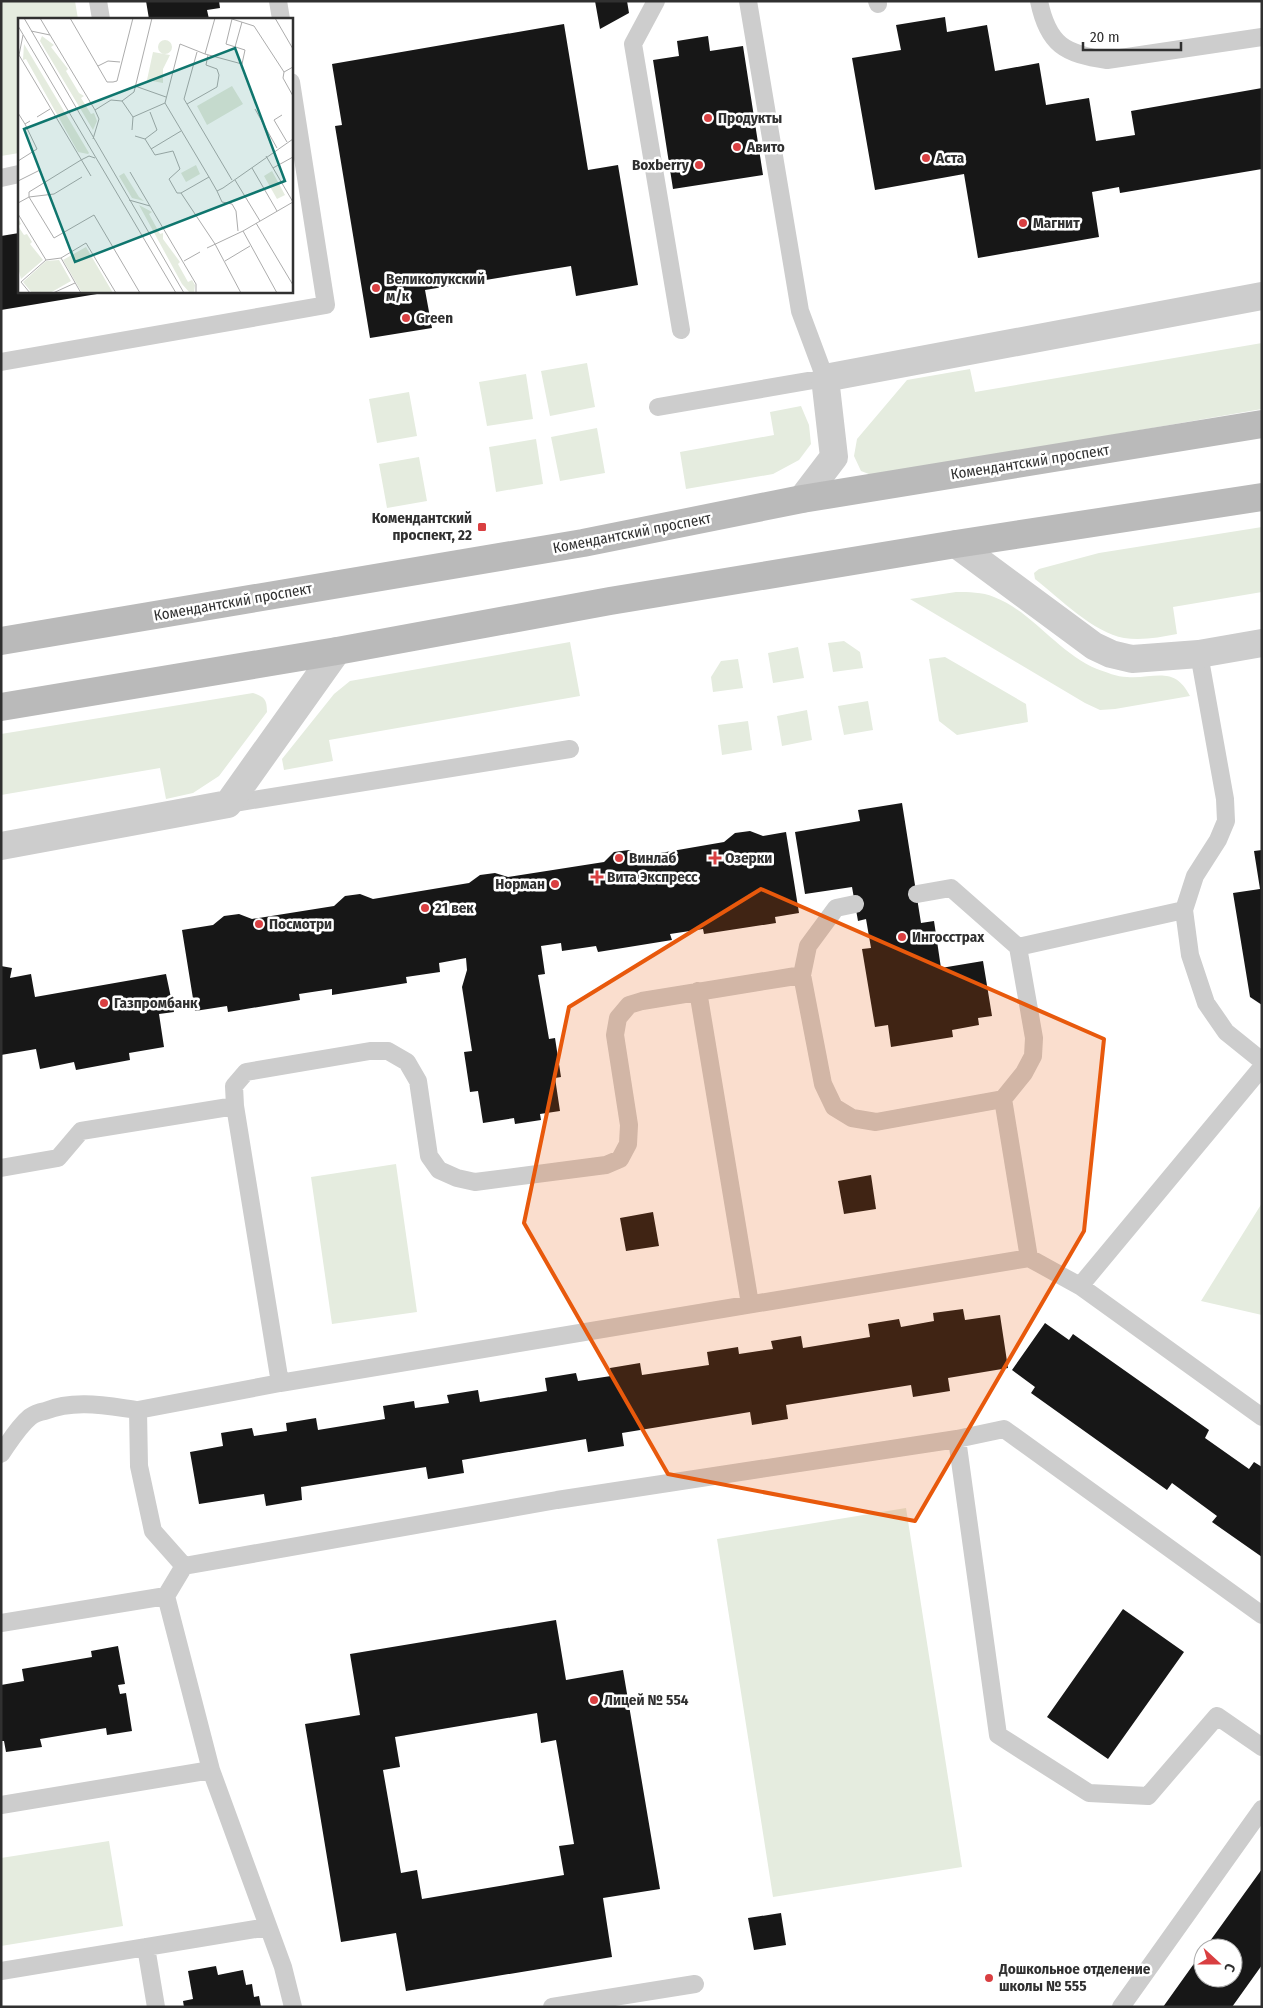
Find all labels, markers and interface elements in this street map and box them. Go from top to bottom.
inset map [18,18,292,292]
scale bar [1083,20,1180,52]
text: 20 m [1090,28,1120,46]
place label: Продукты [718,109,782,127]
marker: Продукты [702,112,714,124]
place label: Авито [746,138,785,156]
marker: Авито [731,141,743,153]
place label: Аста [935,149,965,167]
marker: Аста [920,152,932,164]
place label: Boxberry [632,156,690,174]
marker: Boxberry [693,159,705,171]
place label: Магнит [1033,214,1080,232]
marker: Магнит [1017,217,1029,229]
place label: Великолукский м/к [386,270,485,305]
marker: Великолукский м/к [370,282,382,294]
place label: Green [416,309,453,327]
marker: Green [400,312,412,324]
street label: Комендантский проспект [949,440,1112,483]
place label: Комендантский проспект, 22 [372,509,472,544]
street label: Комендантский проспект [551,509,713,557]
marker: Комендантский проспект, 22 [476,521,488,533]
street label: Комендантский проспект [152,579,315,625]
place label: Винлаб [629,849,677,867]
place label: Озерки [725,849,772,867]
marker: Винлаб [613,852,625,864]
marker: Озерки [709,852,721,864]
place label: Вита Экспресс [607,868,698,886]
marker: Вита Экспресс [591,871,603,883]
place label: Норман [495,875,545,893]
marker: Норман [549,878,561,890]
place label: 21 век [434,899,474,917]
marker: 21 век [419,902,431,914]
place label: Посмотри [269,915,332,933]
marker: Посмотри [253,918,265,930]
place label: Ингосстрах [912,928,985,946]
marker: Ингосстрах [896,931,908,943]
place label: Газпромбанк [114,994,198,1012]
marker: Газпромбанк [98,997,110,1009]
place label: Лицей № 554 [604,1691,689,1709]
marker: Лицей № 554 [588,1694,600,1706]
north arrow [1193,1938,1243,1988]
place label: Дошкольное отделение школы № 555 [998,1960,1151,1995]
text: С [1220,1961,1239,1975]
marker: Дошкольное отделение школы № 555 [983,1972,995,1984]

